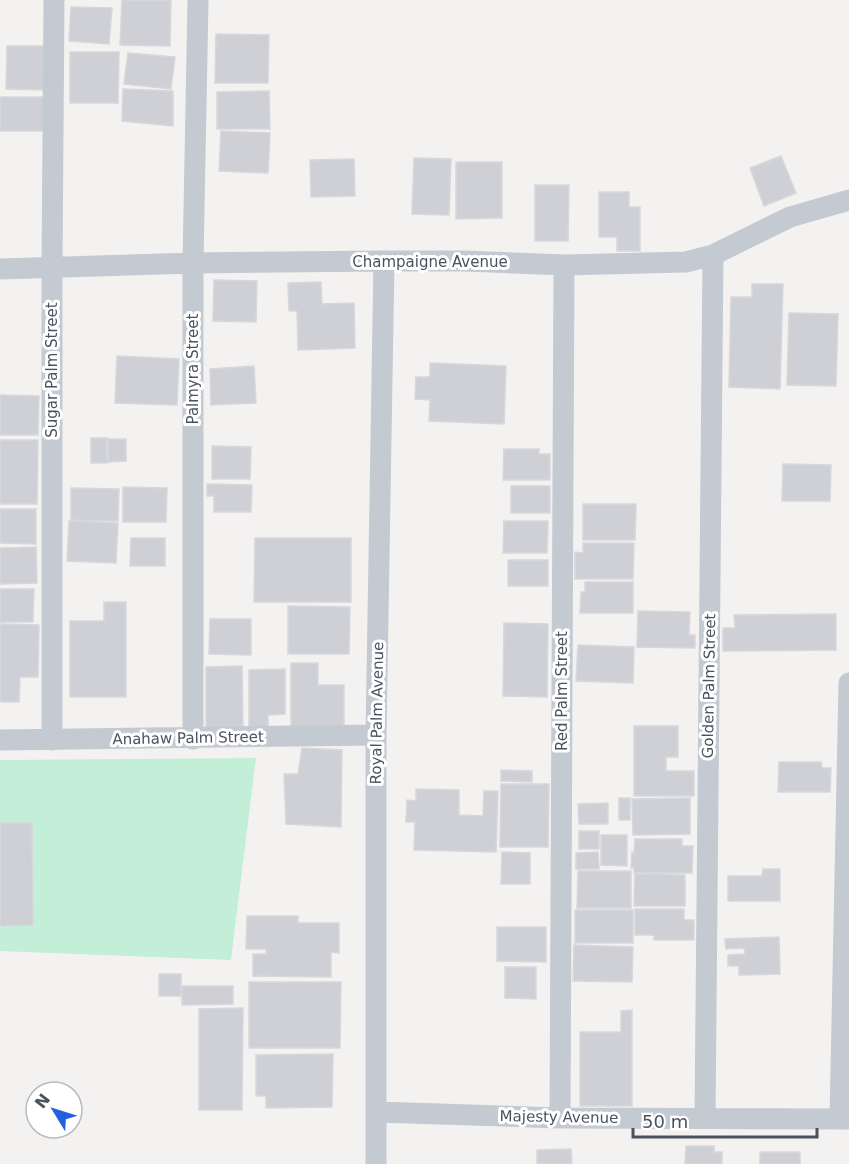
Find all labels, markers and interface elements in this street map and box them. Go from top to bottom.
street label: Champaigne Avenue [352,253,508,271]
street label: Sugar Palm Street [43,302,61,438]
street label: Palmyra Street [184,313,202,424]
street label: Golden Palm Street [699,613,719,758]
street label: Red Palm Street [553,631,571,751]
street label: Royal Palm Avenue [367,641,387,785]
street label: Anahaw Palm Street [112,728,264,748]
north arrow [24,1080,84,1140]
text: N [31,1090,54,1112]
scale bar [633,1101,818,1139]
street label: Majesty Avenue [500,1107,618,1127]
text: 50 m [642,1111,688,1132]

